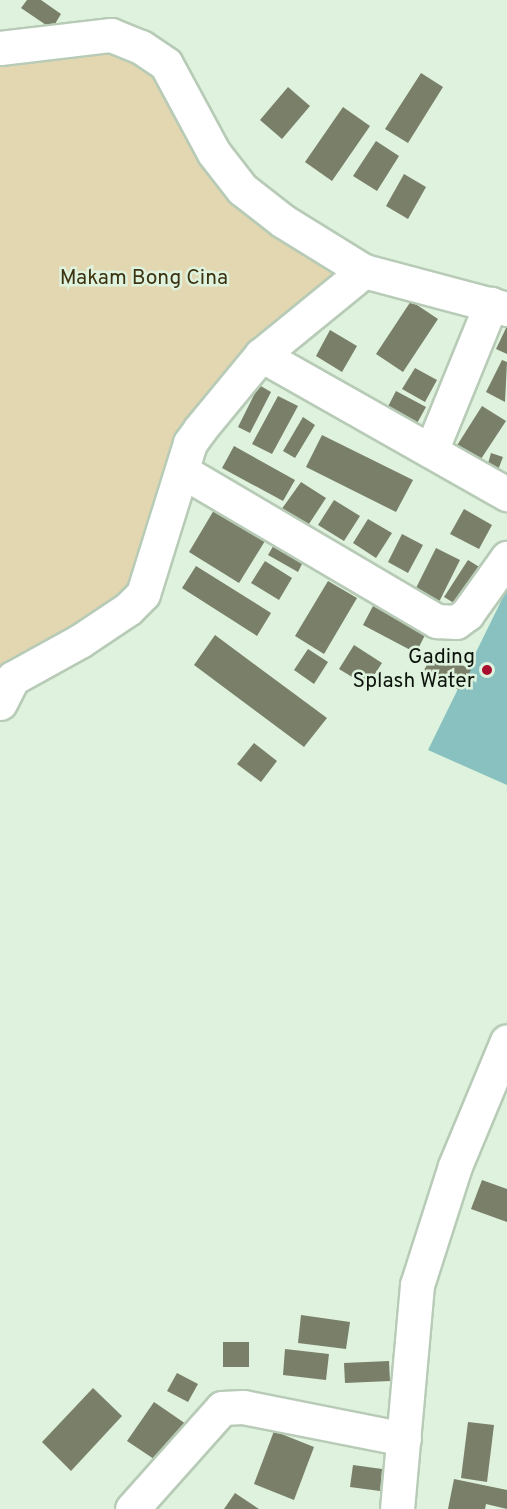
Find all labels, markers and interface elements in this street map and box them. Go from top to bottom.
park label: Makam Bong Cina [60,266,228,292]
place label: Gading Splash Water [352,645,475,695]
marker: Gading Splash Water [480,663,494,677]

